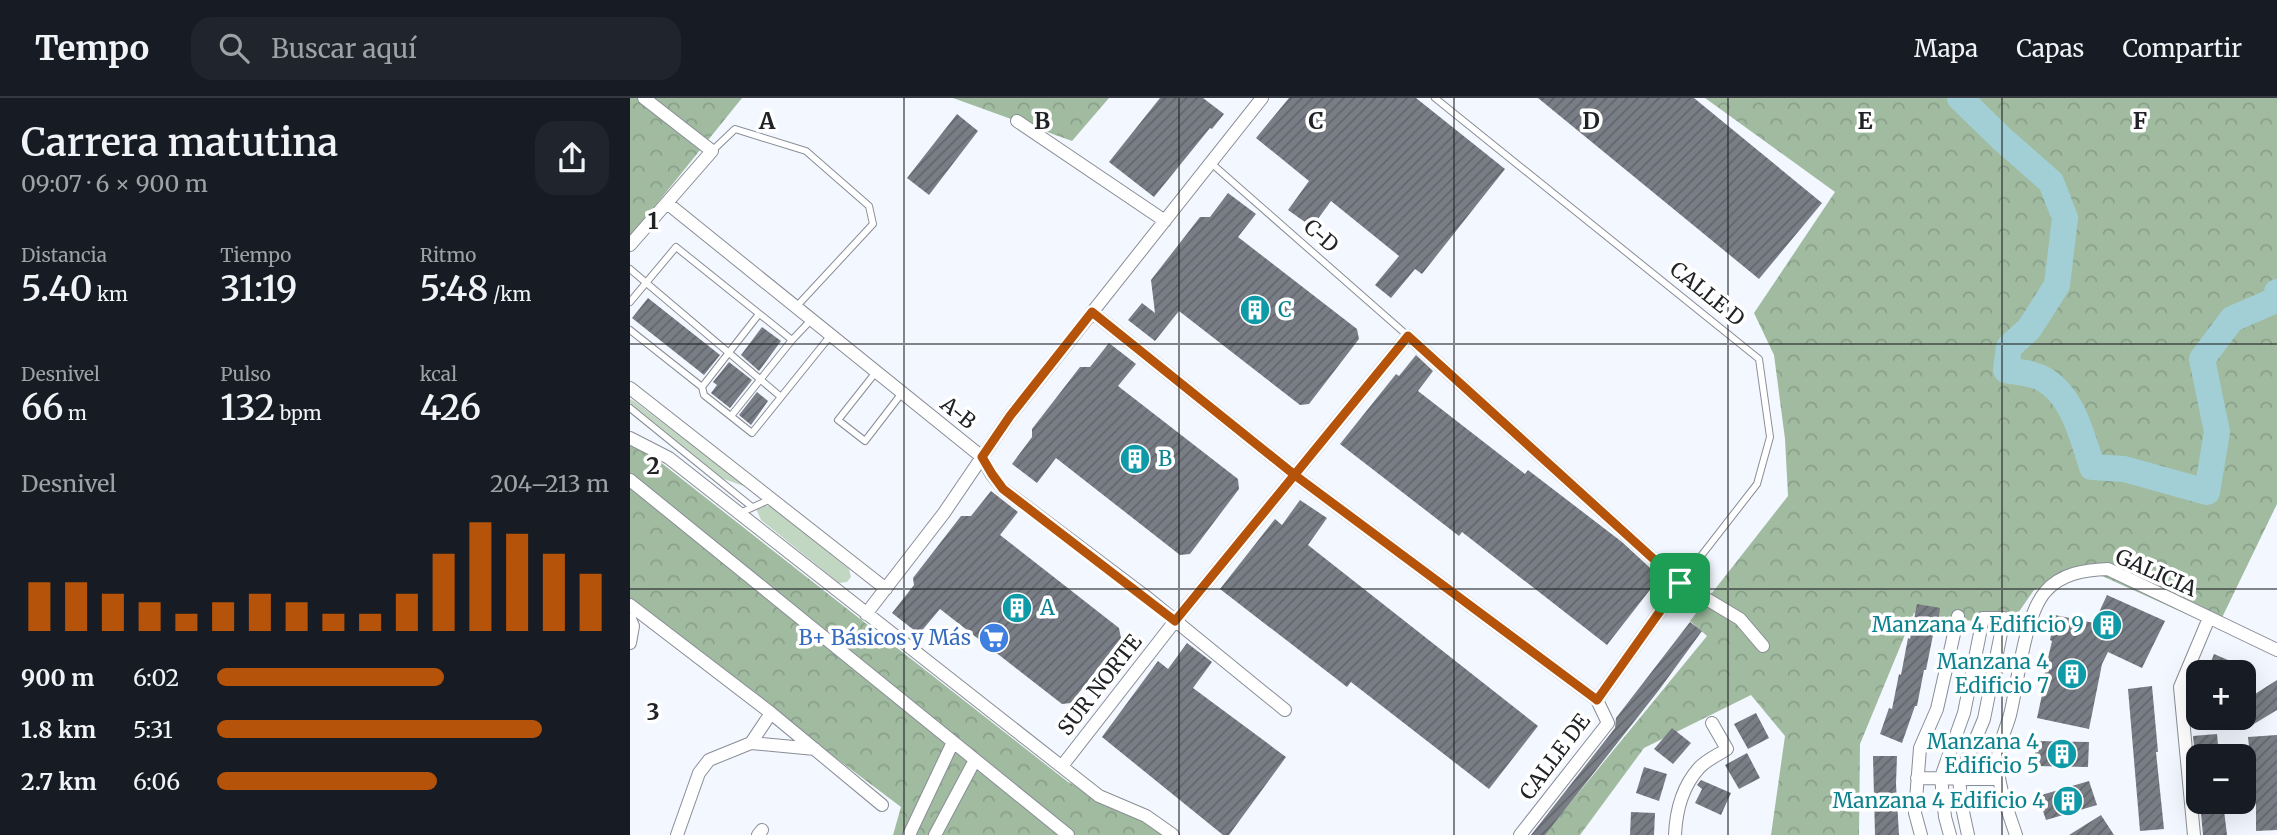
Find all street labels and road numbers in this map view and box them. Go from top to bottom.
street label: C-D [1298,213,1344,258]
street label: CALLE D [1665,255,1750,332]
street label: A-B [935,390,981,435]
street label: GALICIA [2111,543,2201,603]
street label: SUR NORTE [1052,628,1148,741]
street label: CALLE DE [1513,708,1596,805]

